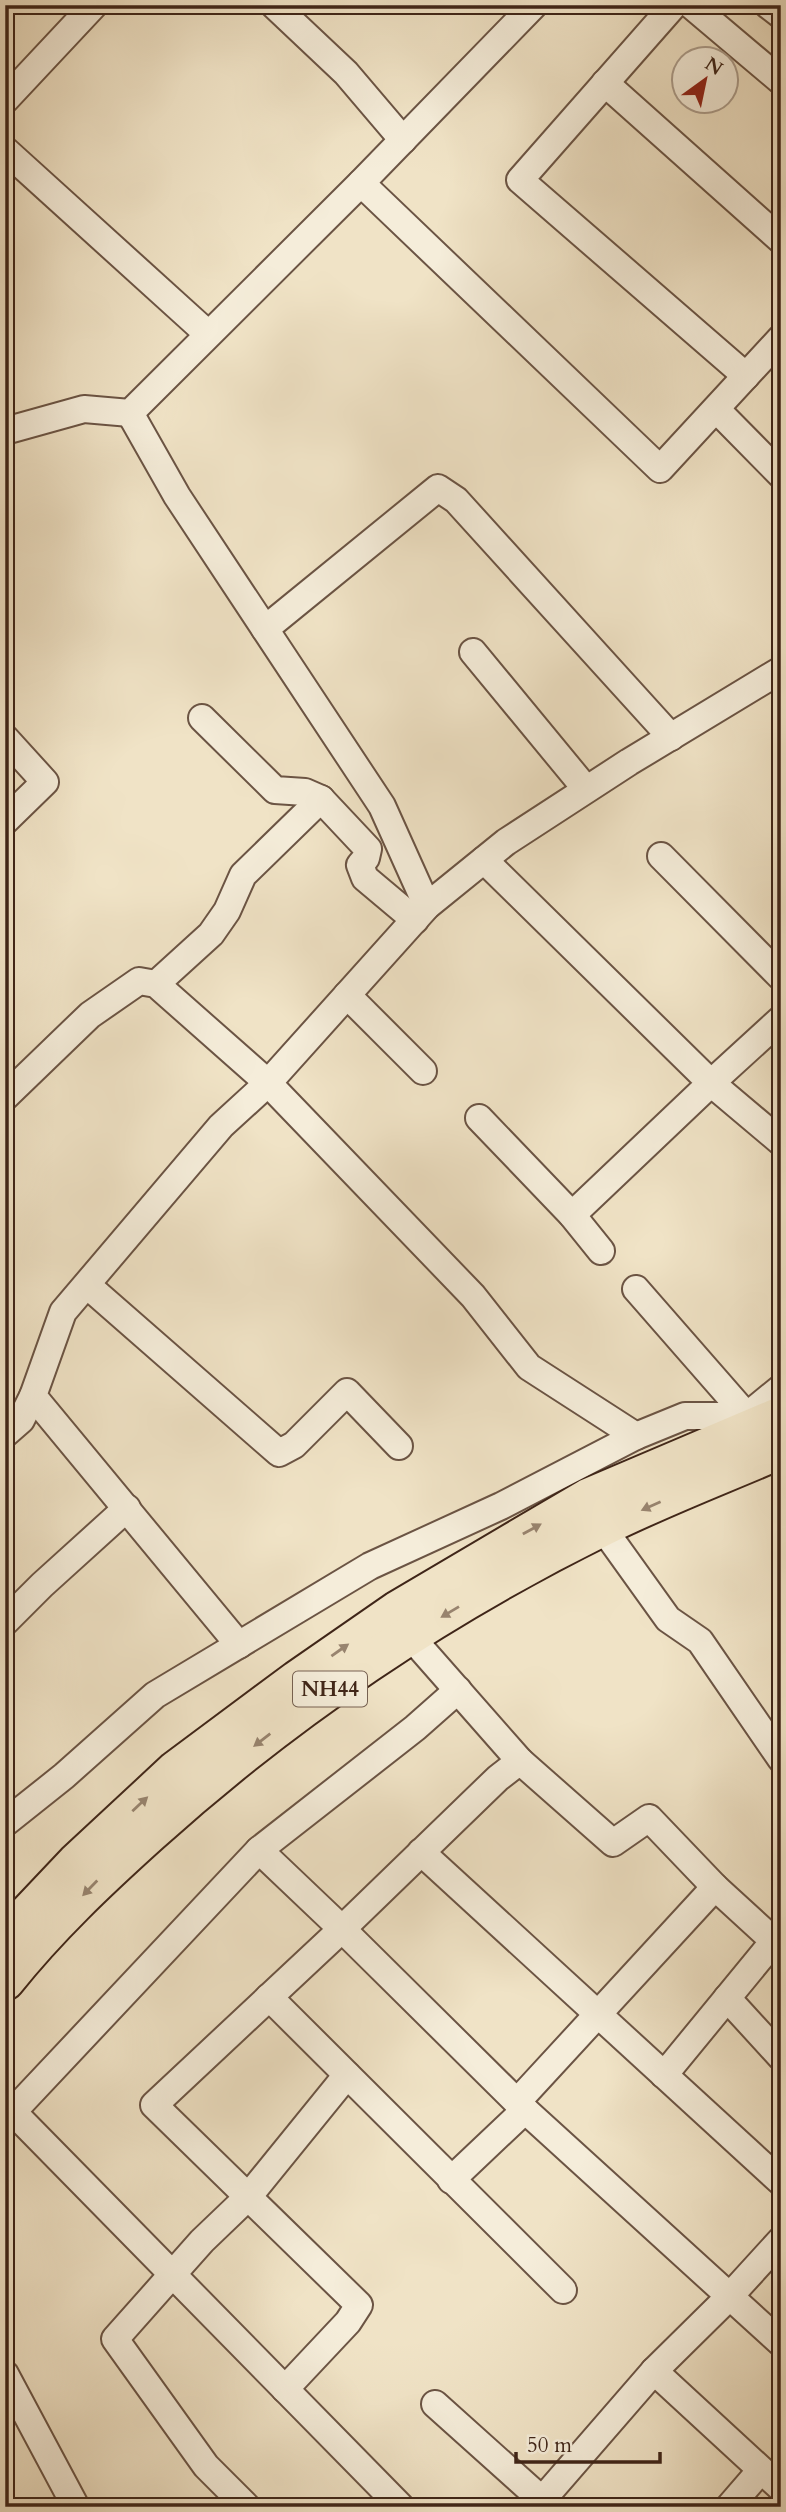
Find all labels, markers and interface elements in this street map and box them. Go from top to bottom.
north arrow [670,46,740,116]
text: N [700,51,728,82]
one-way arrow [640,1500,661,1511]
one-way arrow [523,1523,542,1535]
one-way arrow [440,1605,459,1618]
one-way arrow [331,1643,349,1657]
road number: NH44 [293,1672,367,1706]
one-way arrow [253,1732,271,1746]
one-way arrow [131,1796,148,1812]
one-way arrow [81,1880,98,1897]
scale bar [516,2421,660,2465]
text: 50 m [527,2431,572,2460]

